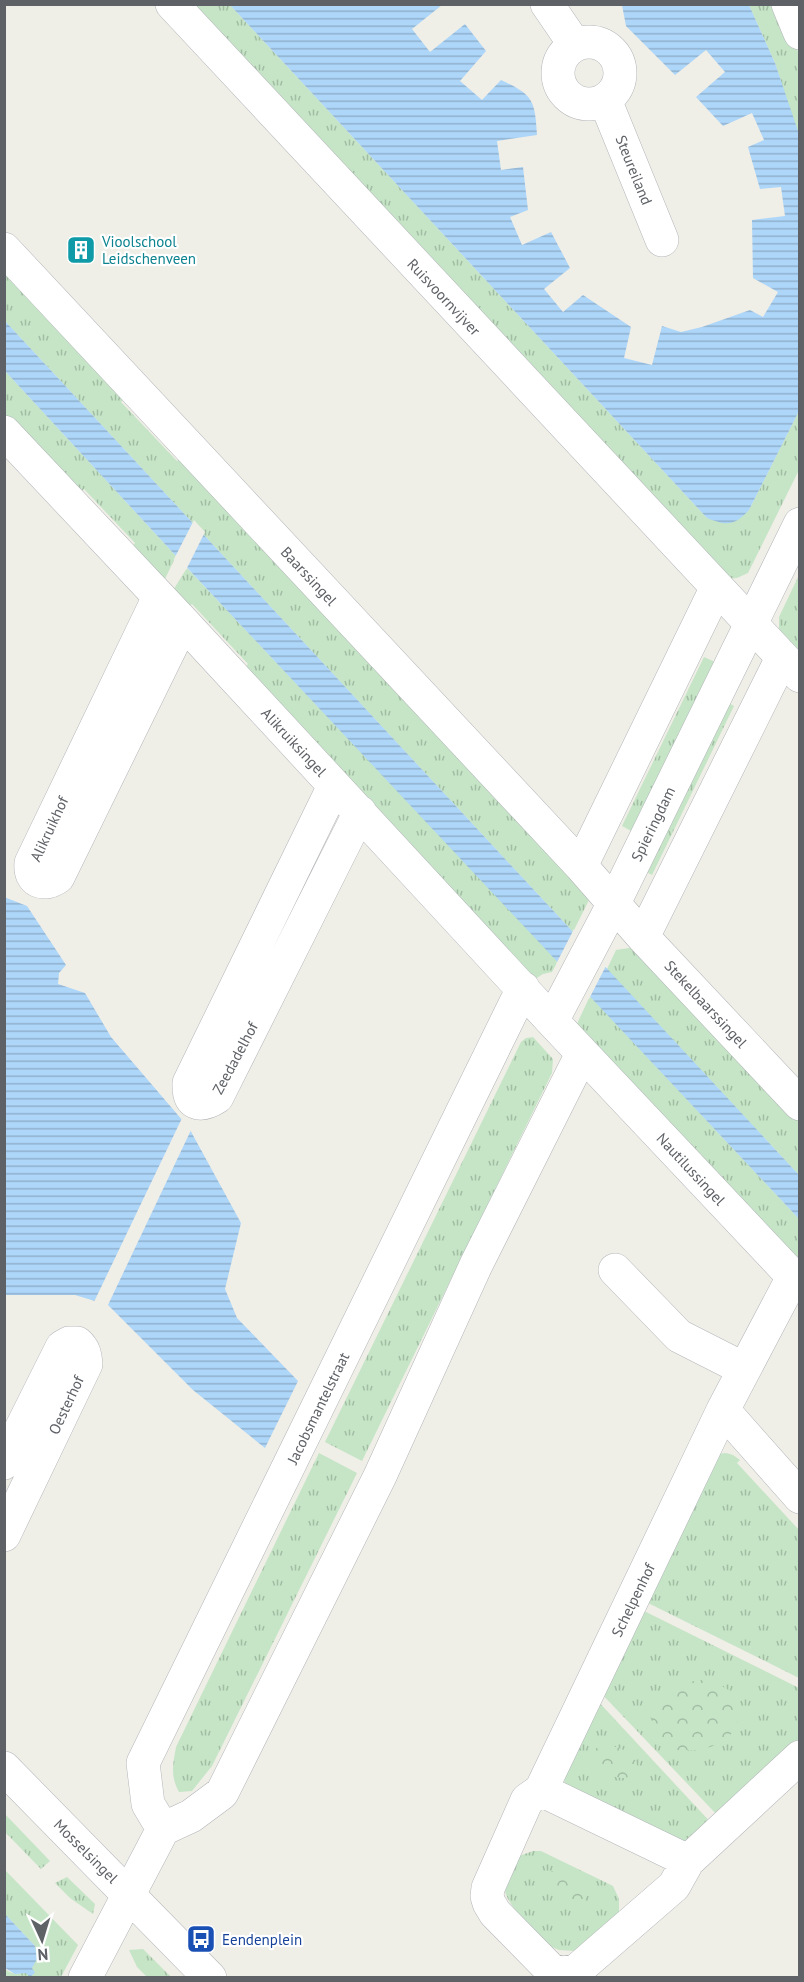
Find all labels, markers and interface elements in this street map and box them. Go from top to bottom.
street label: Steureiland [611,132,657,208]
place label: Vioolschool Leidschenveen [101,232,196,268]
building icon: Vioolschool Leidschenveen [65,234,97,266]
street label: Ruisvoornvijver [403,254,485,340]
street label: Baarssingel [277,543,341,610]
street label: Alikruiksingel [257,704,331,781]
street label: Spieringdam [627,784,679,864]
street label: Alikruikhof [26,792,73,865]
street label: Stekelbaarssingel [661,956,752,1052]
street label: Zeedadelhof [208,1018,262,1097]
street label: Nautilussingel [653,1129,730,1210]
street label: Jacobsmantelstraat [282,1349,353,1468]
street label: Oesterhof [44,1371,88,1437]
street label: Schelpenhof [607,1559,660,1640]
street label: Mosselsingel [50,1815,123,1888]
north arrow [12,1910,72,1970]
bus stop icon: Eendenplein [185,1923,217,1955]
place label: Eendenplein [222,1930,302,1949]
text: N [37,1945,49,1965]

